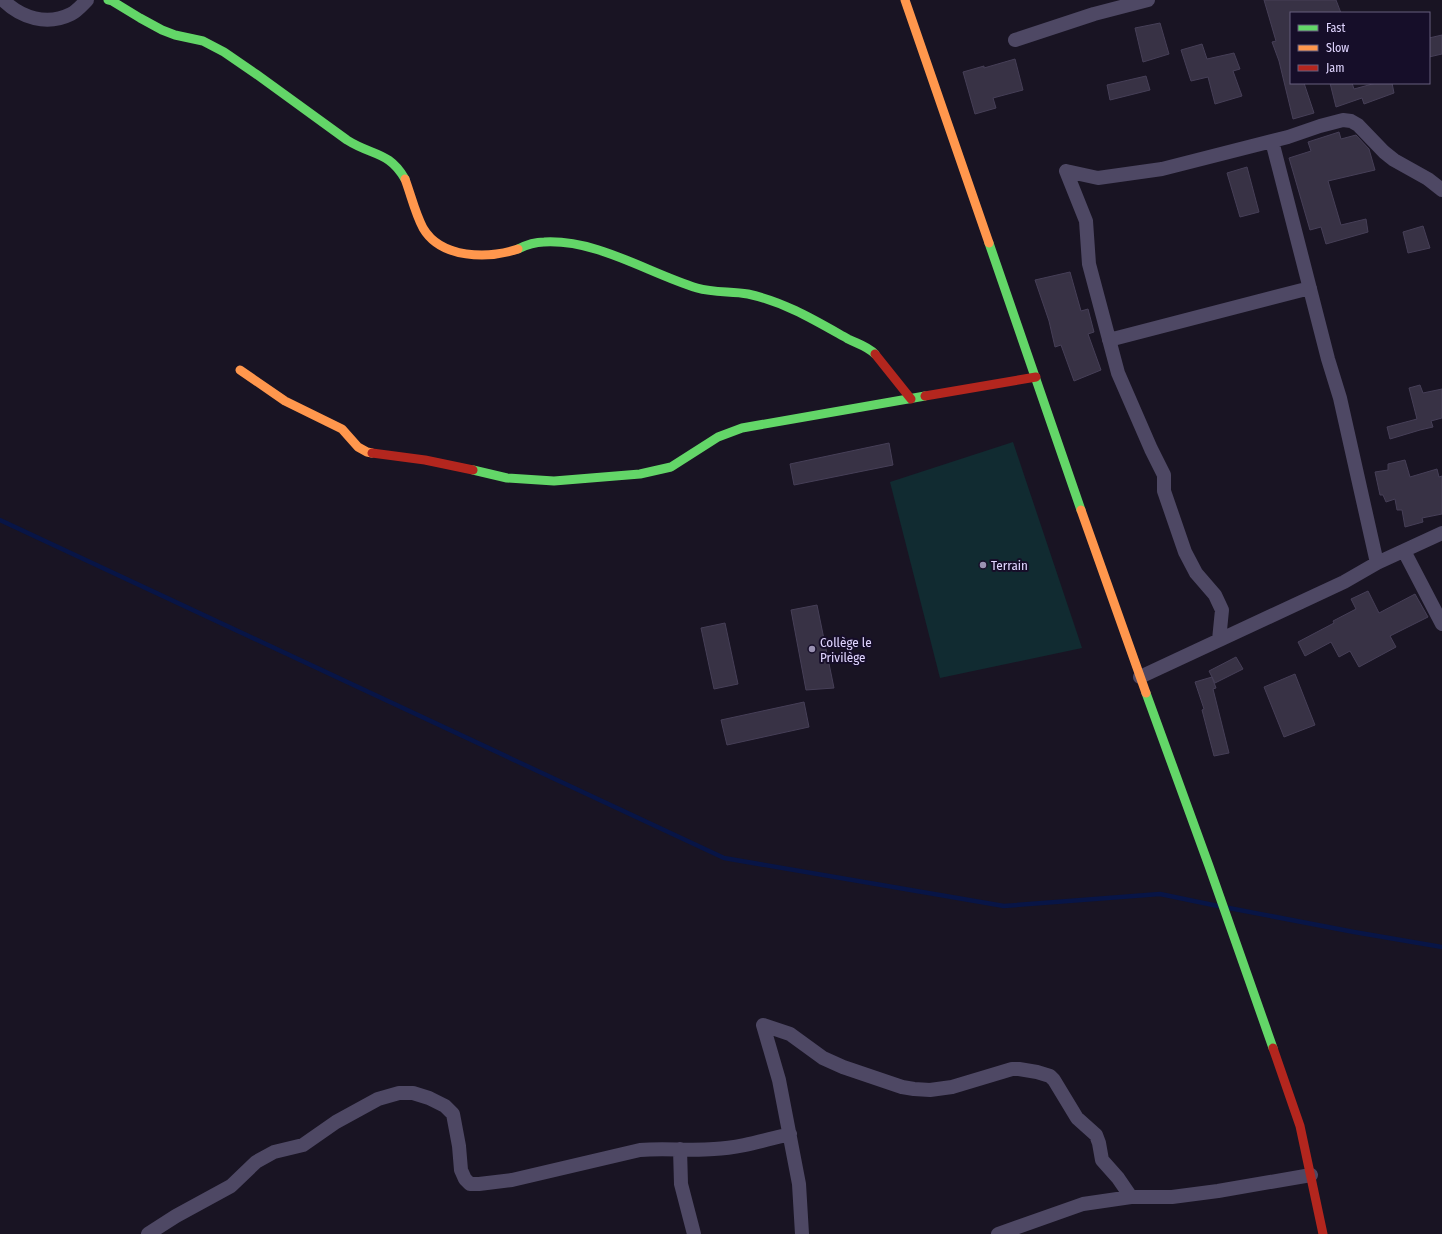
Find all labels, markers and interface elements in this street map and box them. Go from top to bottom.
legend [1290,12,1430,84]
text: Fast [1326,21,1345,35]
text: Slow [1326,41,1349,55]
text: Jam [1326,61,1344,75]
place label: Terrain [991,558,1028,573]
marker: Terrain [978,560,988,570]
place label: Collège le Privilège [820,635,872,665]
marker: Collège le Privilège [807,644,817,654]

